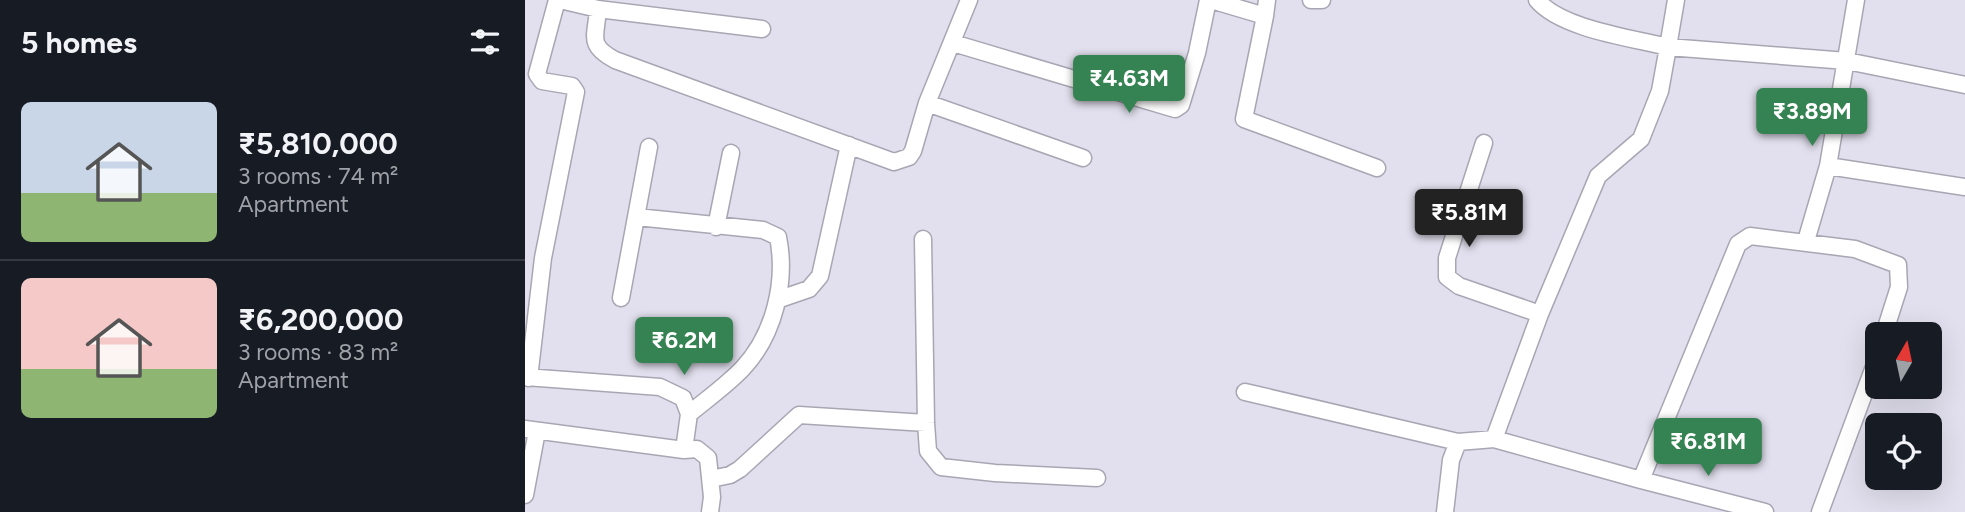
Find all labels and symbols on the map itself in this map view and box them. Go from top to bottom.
pin: ₹4.63M [1072,55,1186,115]
pin: ₹3.89M [1755,88,1869,148]
pin: ₹5.81M [1412,190,1526,249]
pin: ₹6.2M [635,318,733,377]
north arrow [1865,322,1943,399]
pin: ₹6.81M [1651,419,1765,478]

